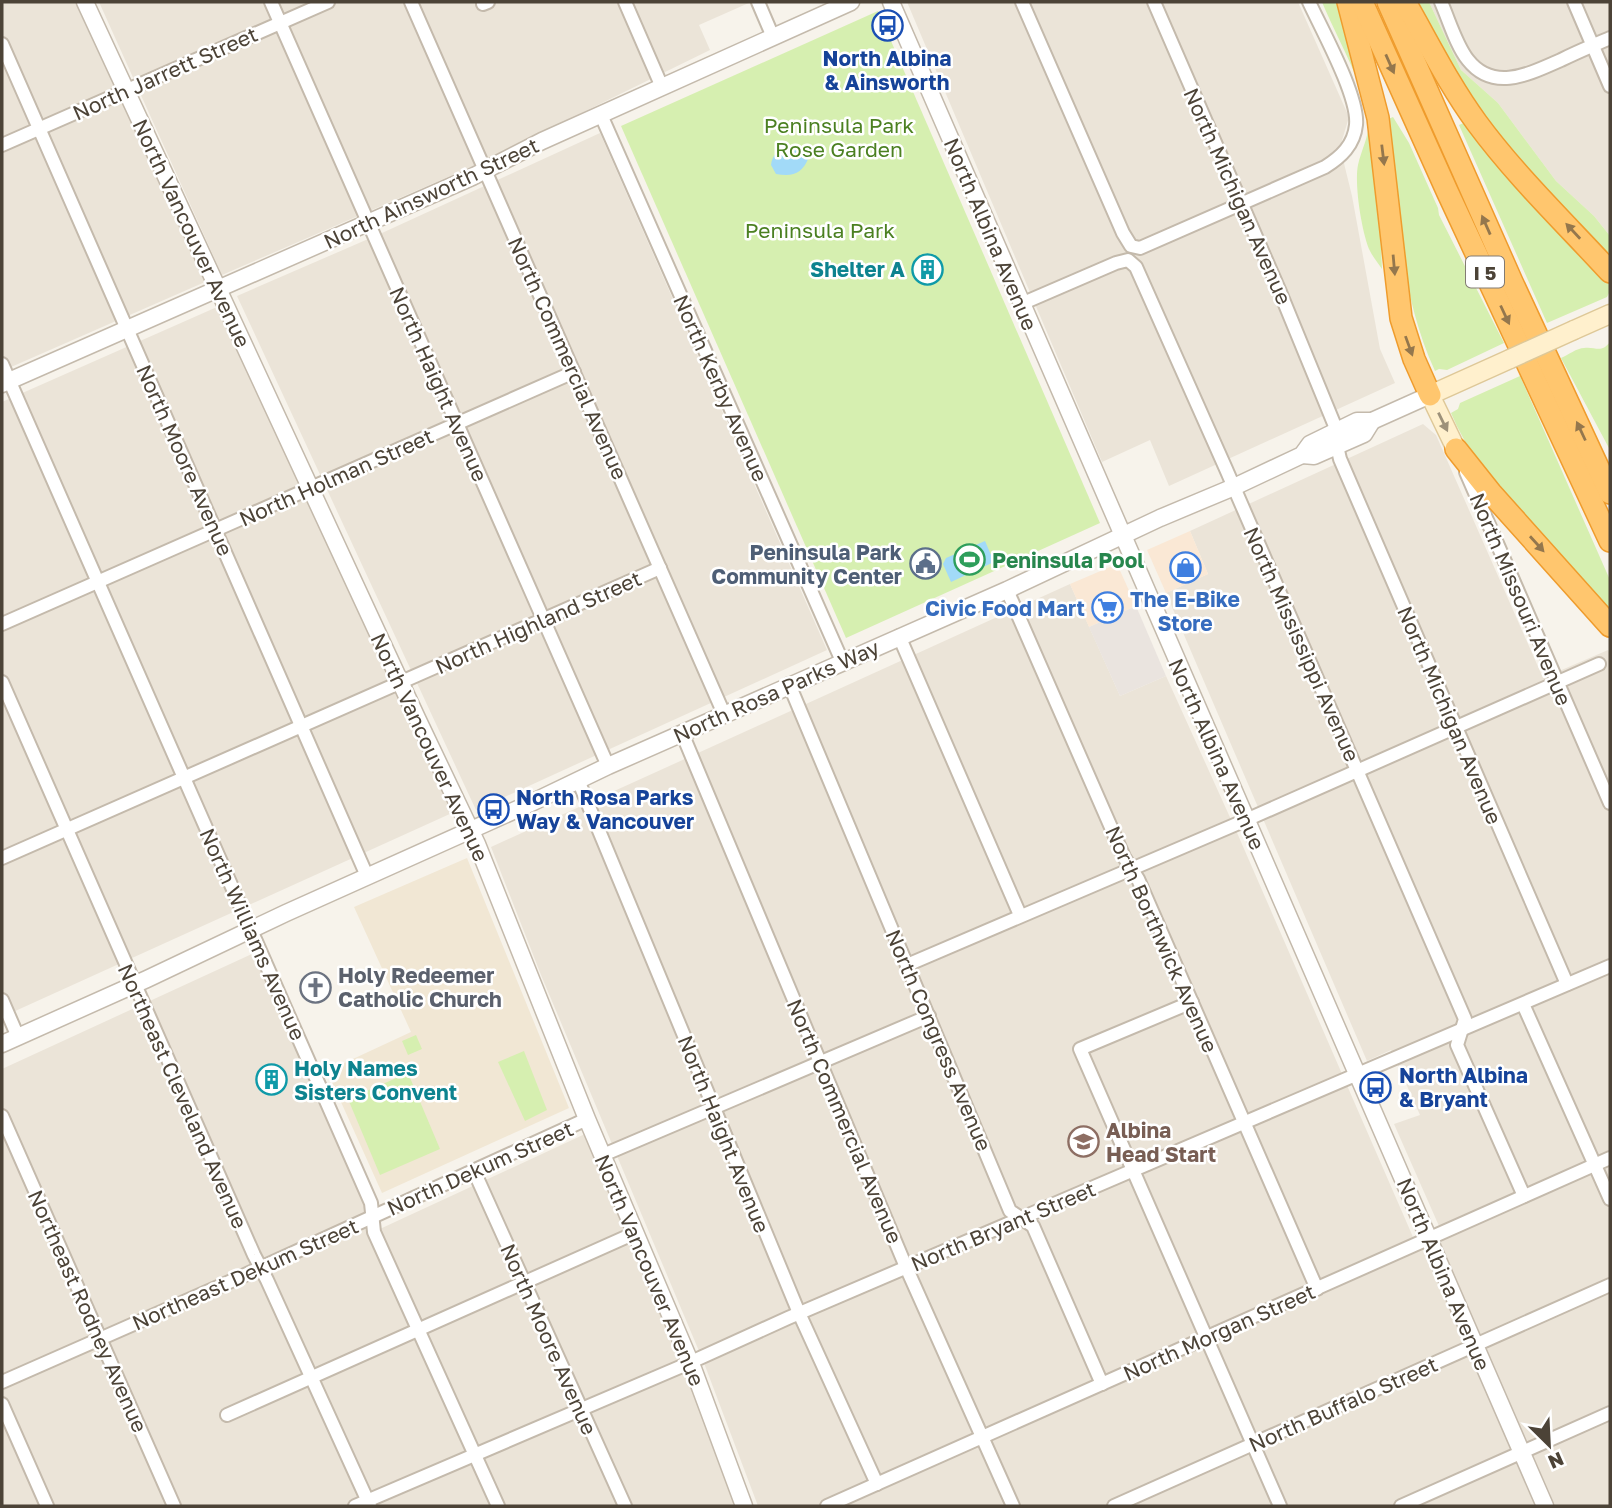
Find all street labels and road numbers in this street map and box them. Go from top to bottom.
street label: North Jarrett Street [69,21,261,125]
street label: North Michigan Avenue [1178,84,1298,308]
street label: North Vancouver Avenue [128,115,256,351]
street label: North Ainsworth Street [319,132,543,254]
street label: North Albina Avenue [939,134,1043,334]
street label: North Commercial Avenue [503,233,633,483]
road number: I 5 [1466,256,1504,288]
street label: North Haight Avenue [384,283,494,485]
street label: North Kerby Avenue [668,291,774,485]
street label: North Moore Avenue [131,360,239,560]
street label: North Holman Street [235,422,437,532]
street label: North Missouri Avenue [1464,489,1578,709]
street label: North Mississippi Avenue [1238,523,1366,765]
street label: North Highland Street [431,565,645,679]
street label: North Michigan Avenue [1392,602,1508,828]
street label: North Vancouver Avenue [366,629,494,865]
street label: North Rosa Parks Way [669,634,883,748]
street label: North Albina Avenue [1163,654,1271,854]
street label: North Borthwick Avenue [1100,822,1224,1056]
street label: North Williams Avenue [194,824,312,1044]
street label: North Congress Avenue [880,925,998,1155]
street label: Northeast Cleveland Avenue [113,960,253,1232]
street label: North Commercial Avenue [782,995,908,1247]
street label: North Haight Avenue [673,1032,775,1236]
street label: North Dekum Street [383,1115,577,1221]
street label: North Vancouver Avenue [589,1150,711,1390]
street label: North Albina Avenue [1392,1174,1496,1374]
street label: North Bryant Street [907,1175,1099,1277]
street label: Northeast Rodney Avenue [23,1186,153,1436]
street label: Northeast Dekum Street [128,1212,362,1336]
street label: North Moore Avenue [495,1239,603,1439]
street label: North Morgan Street [1119,1278,1319,1386]
street label: North Buffalo Street [1245,1351,1441,1457]

